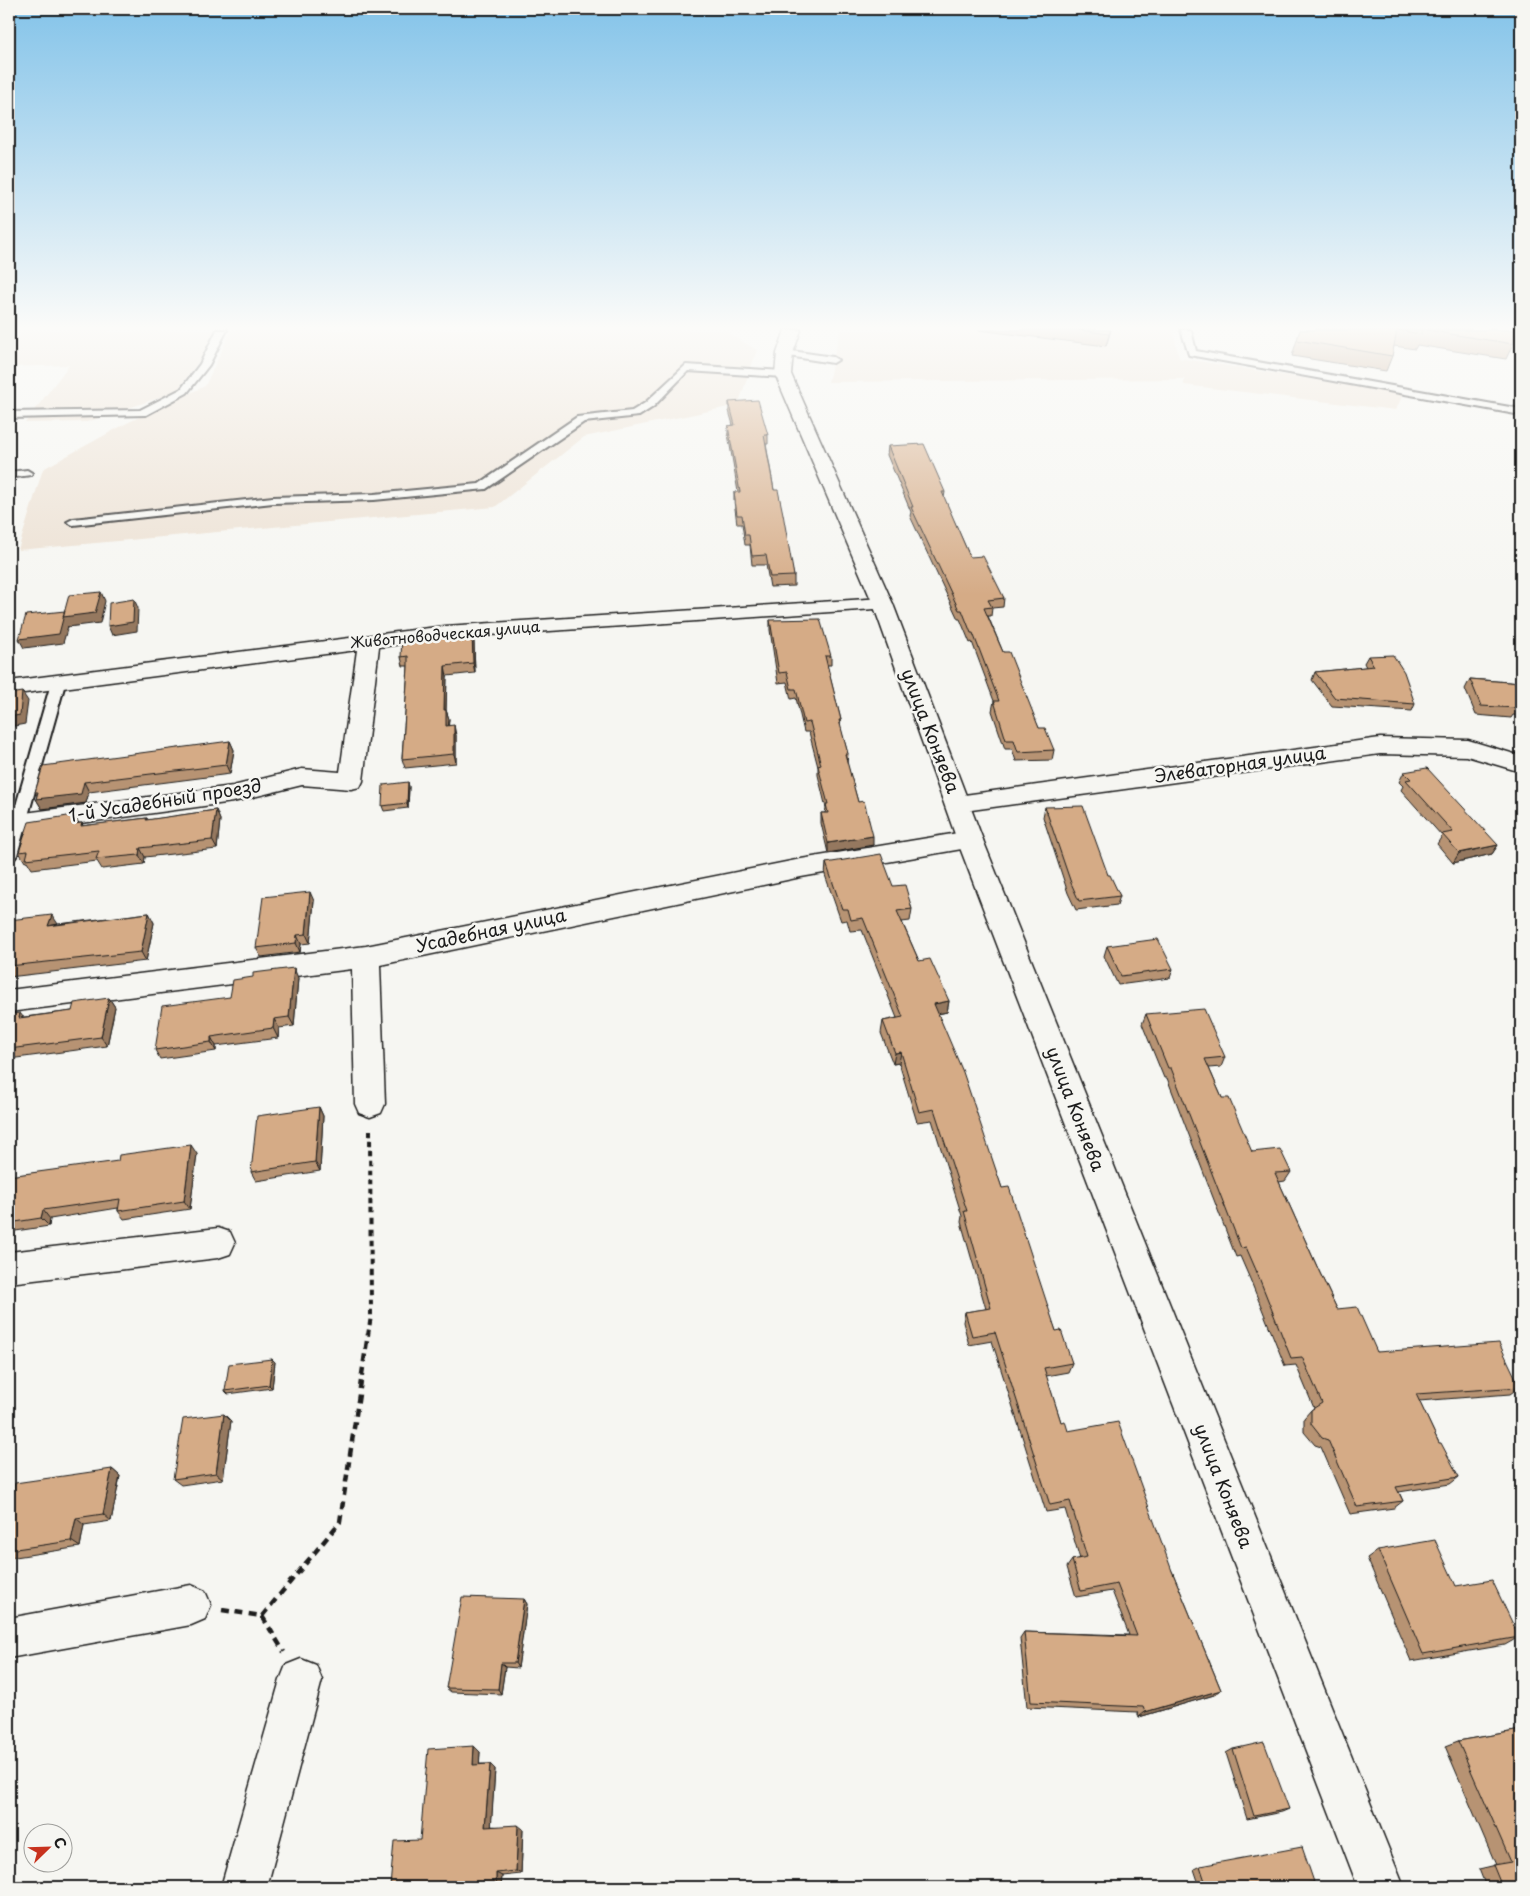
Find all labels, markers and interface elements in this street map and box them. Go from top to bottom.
street label: Животноводческая улица [349,614,541,653]
street label: улица Коняева [895,664,968,797]
street label: Элеваторная улица [1152,738,1328,789]
street label: 1-й Усадебный проезд [66,771,263,828]
street label: Усадебная улица [413,900,569,959]
street label: улица Коняева [1040,1042,1113,1175]
street label: улица Коняева [1188,1419,1261,1552]
north arrow [22,1824,72,1874]
text: С [49,1834,72,1852]

